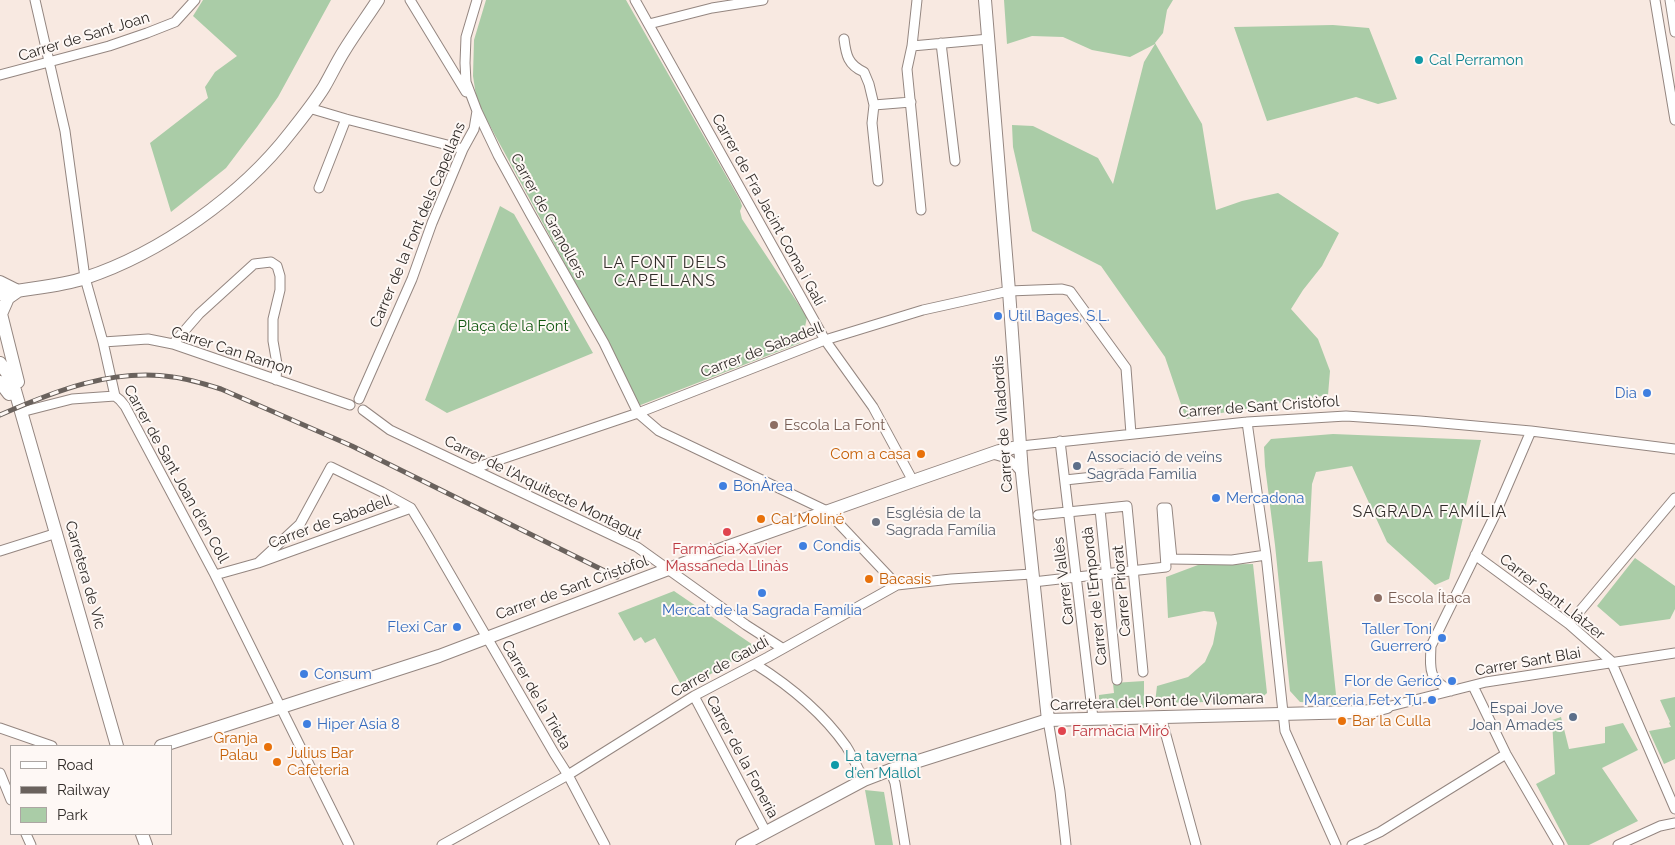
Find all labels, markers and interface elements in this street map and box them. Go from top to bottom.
street label: Carrer de Sant Joan [16,8,152,66]
place label: Cal Perramon [1429,51,1523,69]
marker: Cal Perramon [1413,54,1425,66]
street label: Carrer de Fra Jacint Coma i Galí [708,111,828,309]
street label: Carrer de la Font dels Capellans [366,119,470,331]
street label: Carrer de Granollers [506,150,590,282]
district label: LA FONT DELS CAPELLANS [602,253,728,291]
place label: Util Bages, S.L. [1008,307,1110,325]
marker: Util Bages, S.L. [992,310,1004,322]
park label: Plaça de la Font [458,317,568,335]
street label: Carrer de Sabadell [698,318,826,382]
street label: Carrer Can Ramon [169,323,295,379]
street label: Carrer de Viladordis [989,355,1017,493]
street label: Carrer de Sant Joan d'en Coll [119,382,233,566]
place label: Dia [1615,384,1637,402]
marker: Dia [1641,387,1653,399]
street label: Carrer de Sant Cristòfol [1178,392,1340,422]
place label: Escola La Font [784,416,885,434]
marker: Escola La Font [768,419,780,431]
street label: Carrer de l'Arquitecte Montagut [441,432,645,544]
place label: Com a casa [830,445,911,463]
marker: Com a casa [915,448,927,460]
place label: Associació de veïns Sagrada Familia [1087,448,1222,483]
marker: Associació de veïns Sagrada Familia [1071,460,1083,472]
place label: BonÀrea [733,477,793,495]
marker: BonÀrea [717,480,729,492]
place label: Mercadona [1226,489,1304,507]
street label: Carrer de Sabadell [266,491,394,553]
marker: Mercadona [1210,492,1222,504]
district label: SAGRADA FAMÍLIA [1351,502,1509,522]
place label: Església de la Sagrada Família [886,504,996,539]
place label: Cal Moliné [771,510,844,528]
marker: Cal Moliné [755,513,767,525]
marker: Església de la Sagrada Família [870,516,882,528]
street label: Carretera de Vic [61,519,109,631]
marker: Farmàcia Xavier Massaneda Llinàs [721,526,733,538]
street label: Carrer de l'Empordà [1079,526,1111,666]
street label: Carrer Vallès [1050,536,1078,626]
place label: Condis [813,537,861,555]
place label: Farmàcia Xavier Massaneda Llinàs [665,540,789,575]
marker: Condis [797,540,809,552]
street label: Carrer Priorat [1109,544,1135,638]
street label: Carrer Sant Llàtzer [1496,550,1608,644]
street label: Carrer de Sant Cristòfol [493,552,651,624]
place label: Bacasis [879,570,931,588]
marker: Bacasis [863,573,875,585]
marker: Mercat de la Sagrada Família [756,587,768,599]
place label: Escola Ítaca [1388,589,1471,607]
marker: Escola Ítaca [1372,592,1384,604]
place label: Mercat de la Sagrada Família [662,601,862,619]
place label: Flexi Car [387,618,447,636]
place label: Taller Toni Guerrero [1362,620,1432,655]
marker: Flexi Car [451,621,463,633]
marker: Taller Toni Guerrero [1436,632,1448,644]
street label: Carrer de Gaudí [668,633,772,701]
street label: Carrer de la Trieta [497,637,575,753]
street label: Carrer Sant Blai [1474,644,1582,680]
place label: Consum [314,665,372,683]
marker: Consum [298,668,310,680]
place label: Flor de Gericó [1344,672,1442,690]
marker: Flor de Gericó [1446,675,1458,687]
street label: Carretera del Pont de Vilomara [1050,689,1264,715]
place label: Marceria Fet x Tu [1304,691,1422,709]
street label: Carrer de la Foneria [702,693,782,821]
marker: Marceria Fet x Tu [1426,694,1438,706]
place label: Espai Jove Joan Amades [1469,699,1563,734]
marker: Espai Jove Joan Amades [1567,711,1579,723]
place label: Bar la Culla [1352,712,1431,730]
place label: Hiper Asia 8 [317,715,400,733]
marker: Bar la Culla [1336,715,1348,727]
marker: Hiper Asia 8 [301,718,313,730]
place label: Farmàcia Miró [1072,722,1169,740]
marker: Farmàcia Miró [1056,725,1068,737]
place label: Granja Palau [214,729,258,764]
marker: Granja Palau [262,741,274,753]
place label: Julius Bar Cafeteria [287,744,354,779]
legend [10,745,172,835]
place label: La taverna d'en Mallol [845,747,921,782]
text: Road [57,756,93,774]
marker: Julius Bar Cafeteria [271,756,283,768]
marker: La taverna d'en Mallol [829,759,841,771]
text: Railway [57,781,110,799]
text: Park [57,806,88,824]

